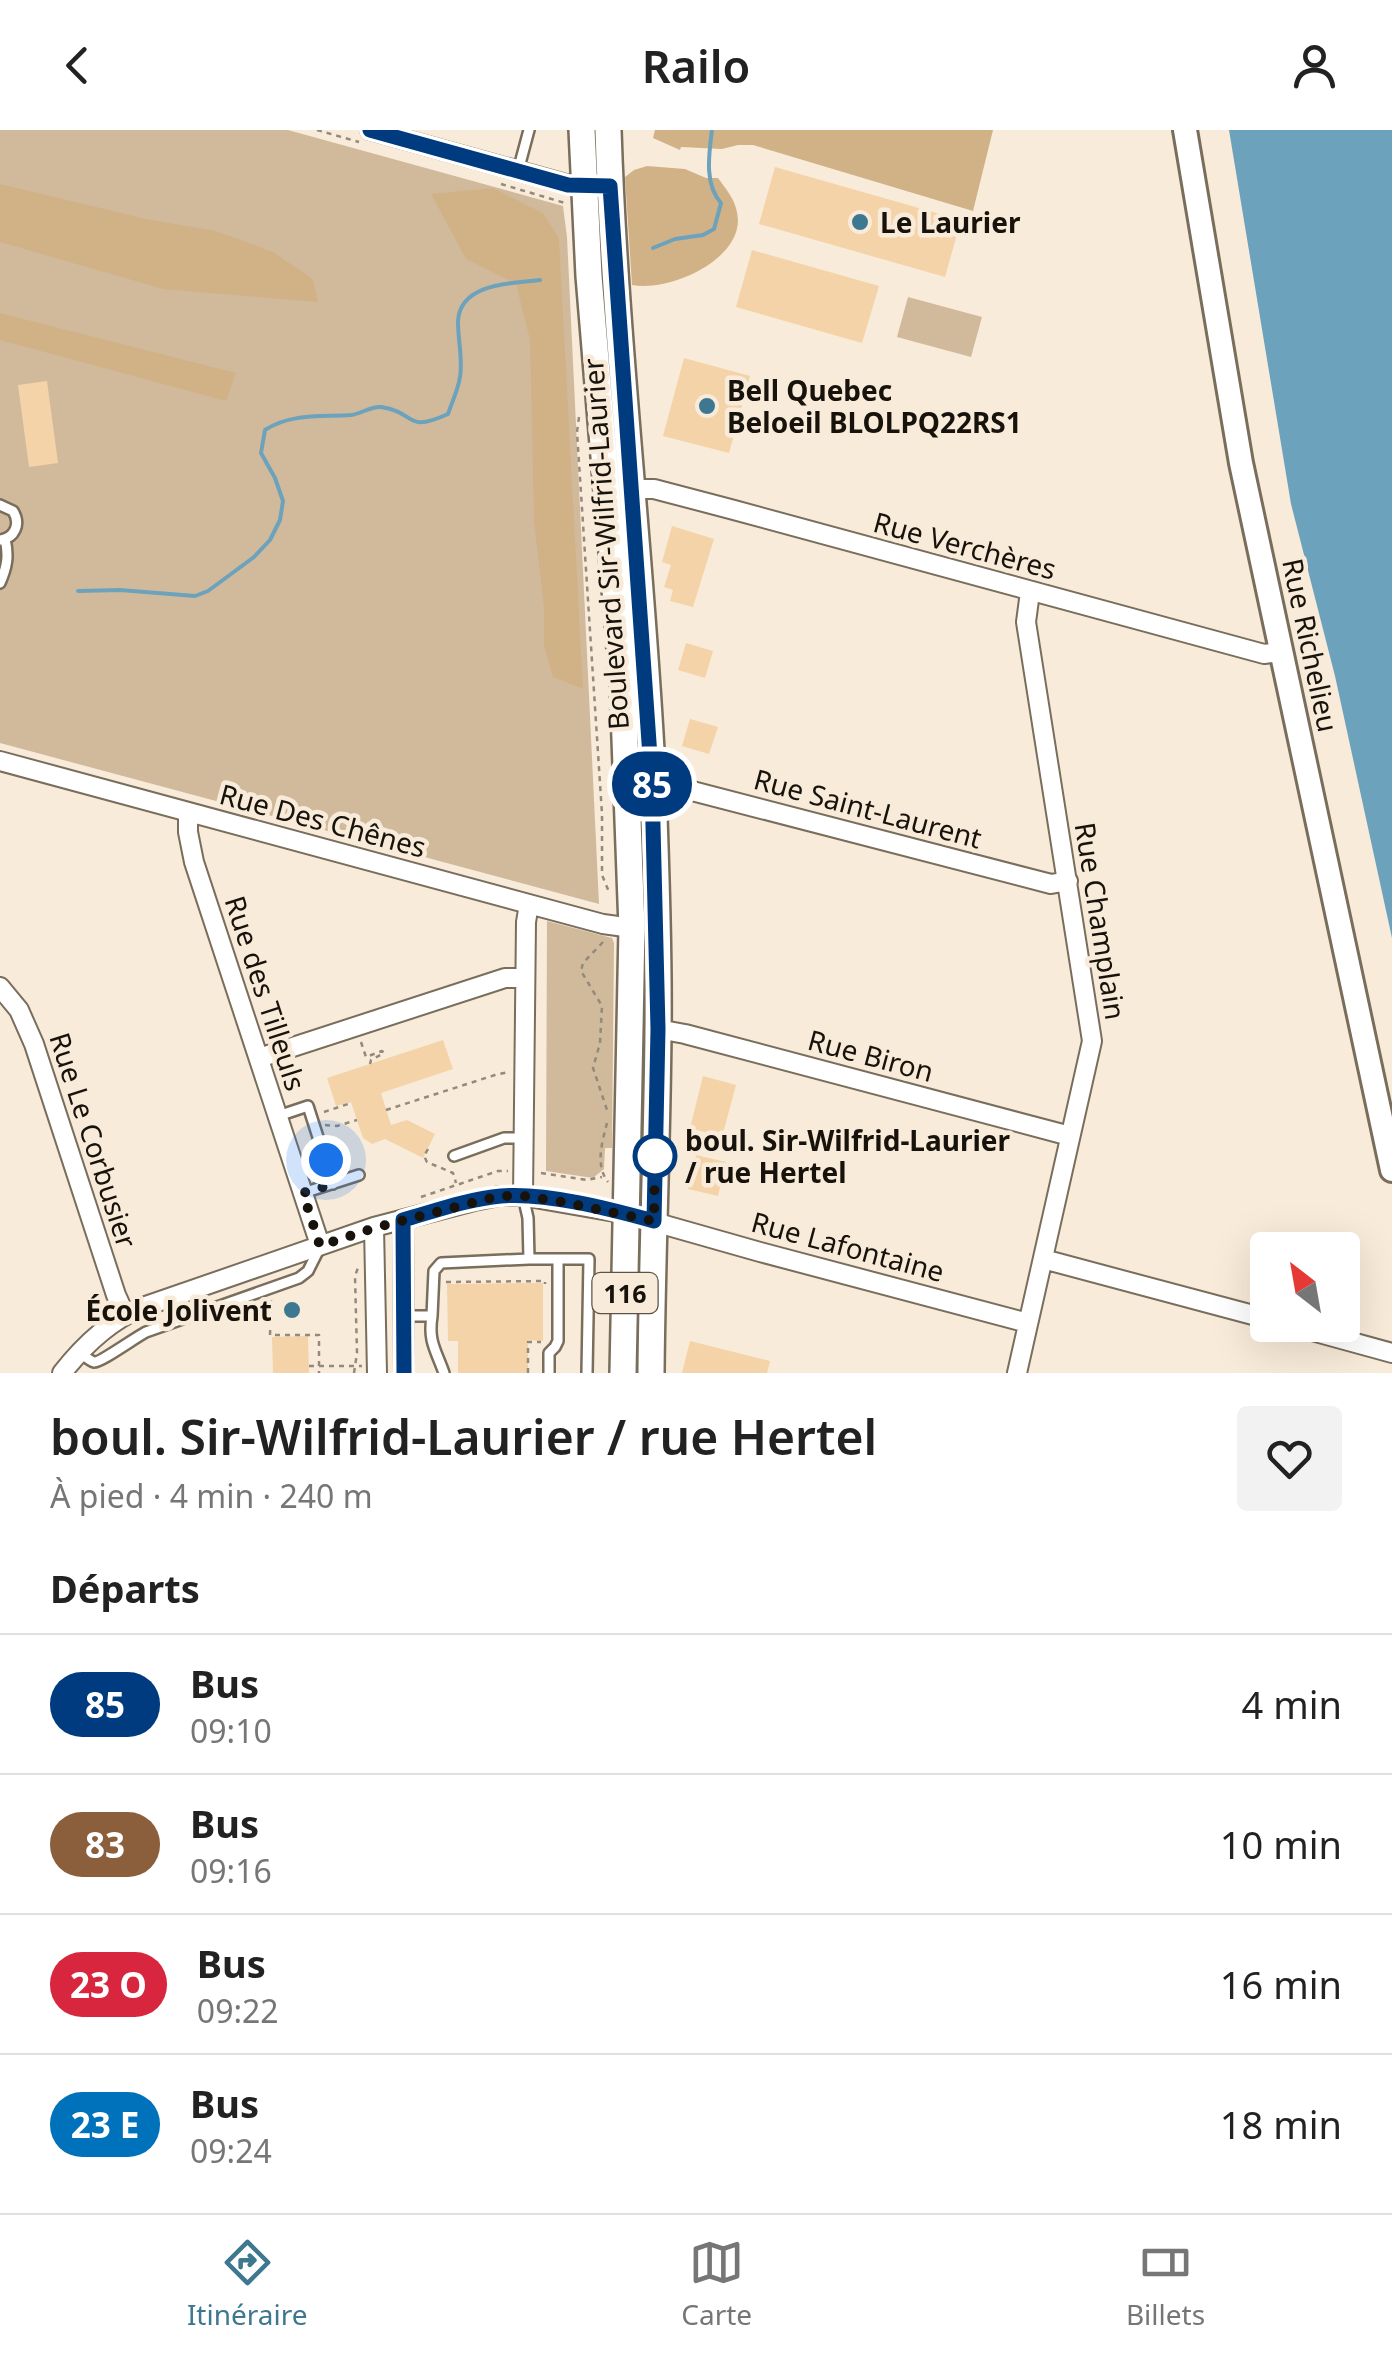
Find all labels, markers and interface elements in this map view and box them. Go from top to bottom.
text: Railo [642,35,750,96]
icon: back [50,38,105,93]
icon: person [1287,38,1342,93]
place label: Le Laurier [880,203,1021,241]
marker: Le Laurier [849,211,871,233]
street label: Boulevard Sir-Wilfrid-Laurier [573,356,637,731]
place label: Bell Quebec Beloeil BLOLPQ22RS1 [727,371,1022,441]
marker: Bell Quebec Beloeil BLOLPQ22RS1 [696,395,718,417]
street label: Rue Verchères [869,502,1061,588]
street label: Rue Richelieu [1274,555,1348,735]
line badge: 85 [607,752,697,816]
street label: Rue Saint-Laurent [750,759,986,857]
text: 85 [632,761,672,808]
street label: Rue Des Chênes [216,774,430,866]
street label: Rue Champlain [1067,820,1135,1022]
street label: Rue des Tilleuls [217,891,315,1095]
street label: Rue Biron [804,1020,938,1090]
street label: Rue Le Corbusier [41,1027,147,1253]
place label: boul. Sir-Wilfrid-Laurier / rue Hertel [685,1121,1011,1191]
your location [301,1135,351,1185]
marker: boul. Sir-Wilfrid-Laurier / rue Hertel [634,1135,676,1177]
street label: Rue Lafontaine [747,1202,949,1290]
north arrow [1250,1232,1360,1342]
map controls [1250,1232,1360,1342]
road number: 116 [592,1273,658,1313]
place label: École Jolivent [85,1291,272,1329]
marker: École Jolivent [281,1299,303,1321]
text: boul. Sir-Wilfrid-Laurier / rue Hertel [50,1404,877,1469]
button: heart [1237,1406,1342,1511]
text: À pied · 4 min · 240 m [50,1474,373,1517]
text: Départs [50,1562,200,1614]
text: Bus [190,1657,259,1709]
text: 4 min [1242,1678,1342,1730]
text: 85 [85,1681,125,1728]
text: 09:10 [190,1709,272,1752]
text: Bus [190,1797,259,1849]
text: 10 min [1220,1818,1342,1870]
text: 83 [85,1821,125,1868]
text: 09:16 [190,1849,272,1892]
text: Bus [197,1937,266,1989]
text: 16 min [1220,1958,1342,2010]
text: 23 O [70,1961,147,2008]
text: 09:22 [197,1989,279,2032]
text: Bus [190,2077,259,2129]
text: 18 min [1220,2098,1342,2150]
text: 23 E [71,2101,139,2148]
text: 09:24 [190,2129,272,2172]
tab: Itinéraire [187,2235,308,2333]
tab: Carte [681,2235,752,2333]
tab: Billets [1126,2235,1205,2333]

